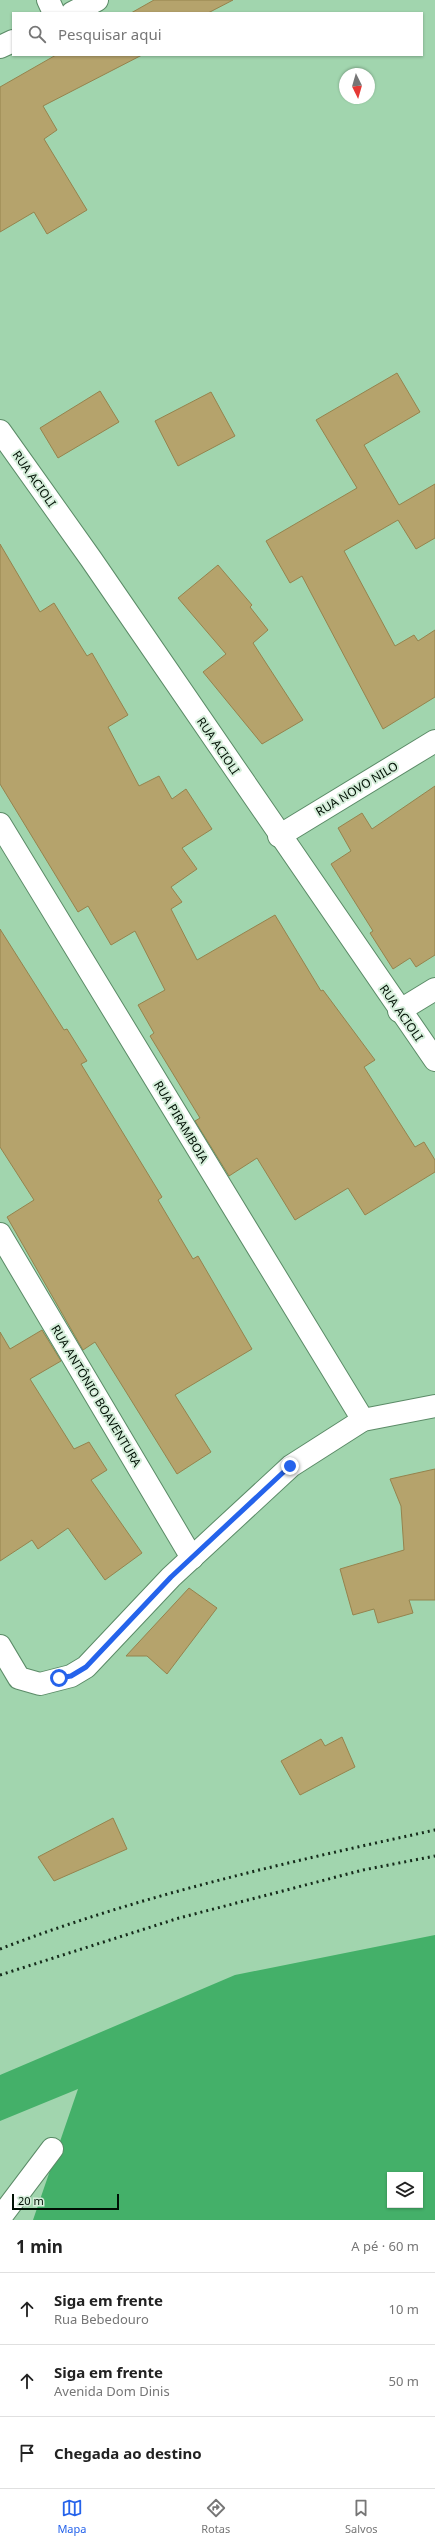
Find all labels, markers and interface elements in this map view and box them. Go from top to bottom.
search box [12,12,423,56]
icon: search [26,23,48,45]
text: Pesquisar aqui [58,24,162,44]
north arrow [339,68,375,104]
street label: RUA ACIOLI [9,447,60,511]
street label: RUA ACIOLI [193,714,244,778]
street label: RUA NOVO NILO [312,757,401,820]
street label: RUA ACIOLI [376,981,427,1045]
street label: RUA PIRAMBOIA [150,1077,213,1166]
street label: RUA ANTÔNIO BOAVENTURA [47,1322,146,1470]
route end [281,1457,299,1475]
route start [50,1669,68,1687]
map controls [387,2172,423,2208]
button: layers [387,2172,423,2208]
scale bar [12,2192,119,2211]
text: 20 m [18,2193,44,2208]
text: 1 min [16,2235,63,2258]
text: A pé · 60 m [351,2237,419,2255]
text: Siga em frente [54,2290,163,2310]
icon: ahead [16,2298,38,2320]
text: 10 m [389,2300,419,2318]
text: Rua Bebedouro [54,2310,149,2328]
text: Siga em frente [54,2362,163,2382]
icon: ahead [16,2370,38,2392]
text: 50 m [389,2372,419,2390]
text: Avenida Dom Dinis [54,2382,170,2400]
icon: arrive [16,2442,38,2464]
text: Chegada ao destino [54,2443,202,2463]
tab: Mapa [57,2497,86,2536]
tab: Rotas [201,2497,230,2536]
tab: Salvos [345,2497,378,2536]

